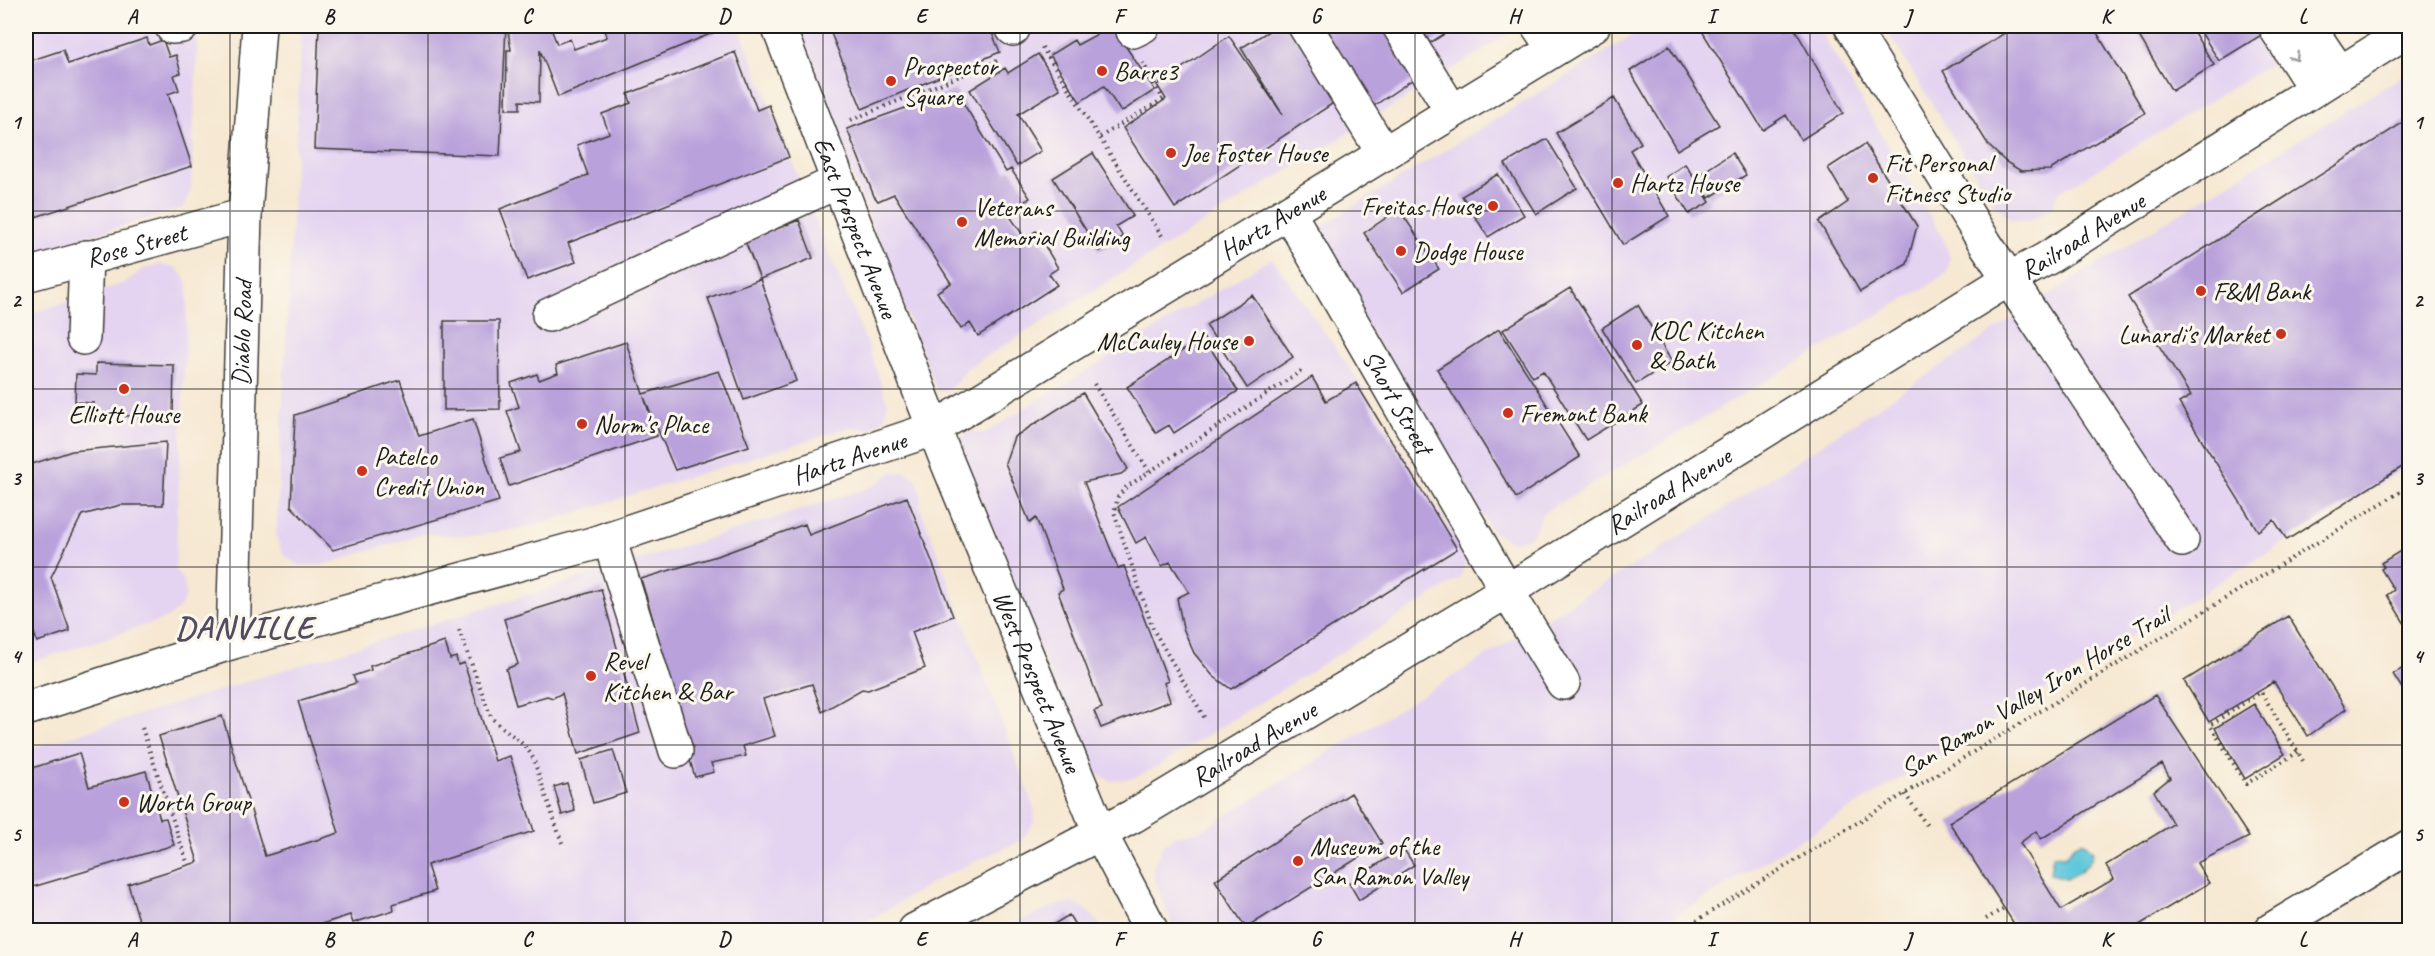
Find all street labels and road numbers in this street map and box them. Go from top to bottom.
street label: East Prospect Avenue [806,132,907,324]
street label: Hartz Avenue [1213,176,1333,267]
street label: Railroad Avenue [2015,183,2153,286]
street label: Rose Street [82,215,192,274]
street label: Diablo Road [224,276,260,386]
street label: Short Street [1355,344,1443,463]
street label: Hartz Avenue [788,422,912,492]
street label: Railroad Avenue [1600,438,1739,542]
street label: West Prospect Avenue [986,586,1090,779]
street label: San Ramon Valley Iron Horse Trail [1895,596,2179,785]
street label: Railroad Avenue [1185,692,1325,794]

